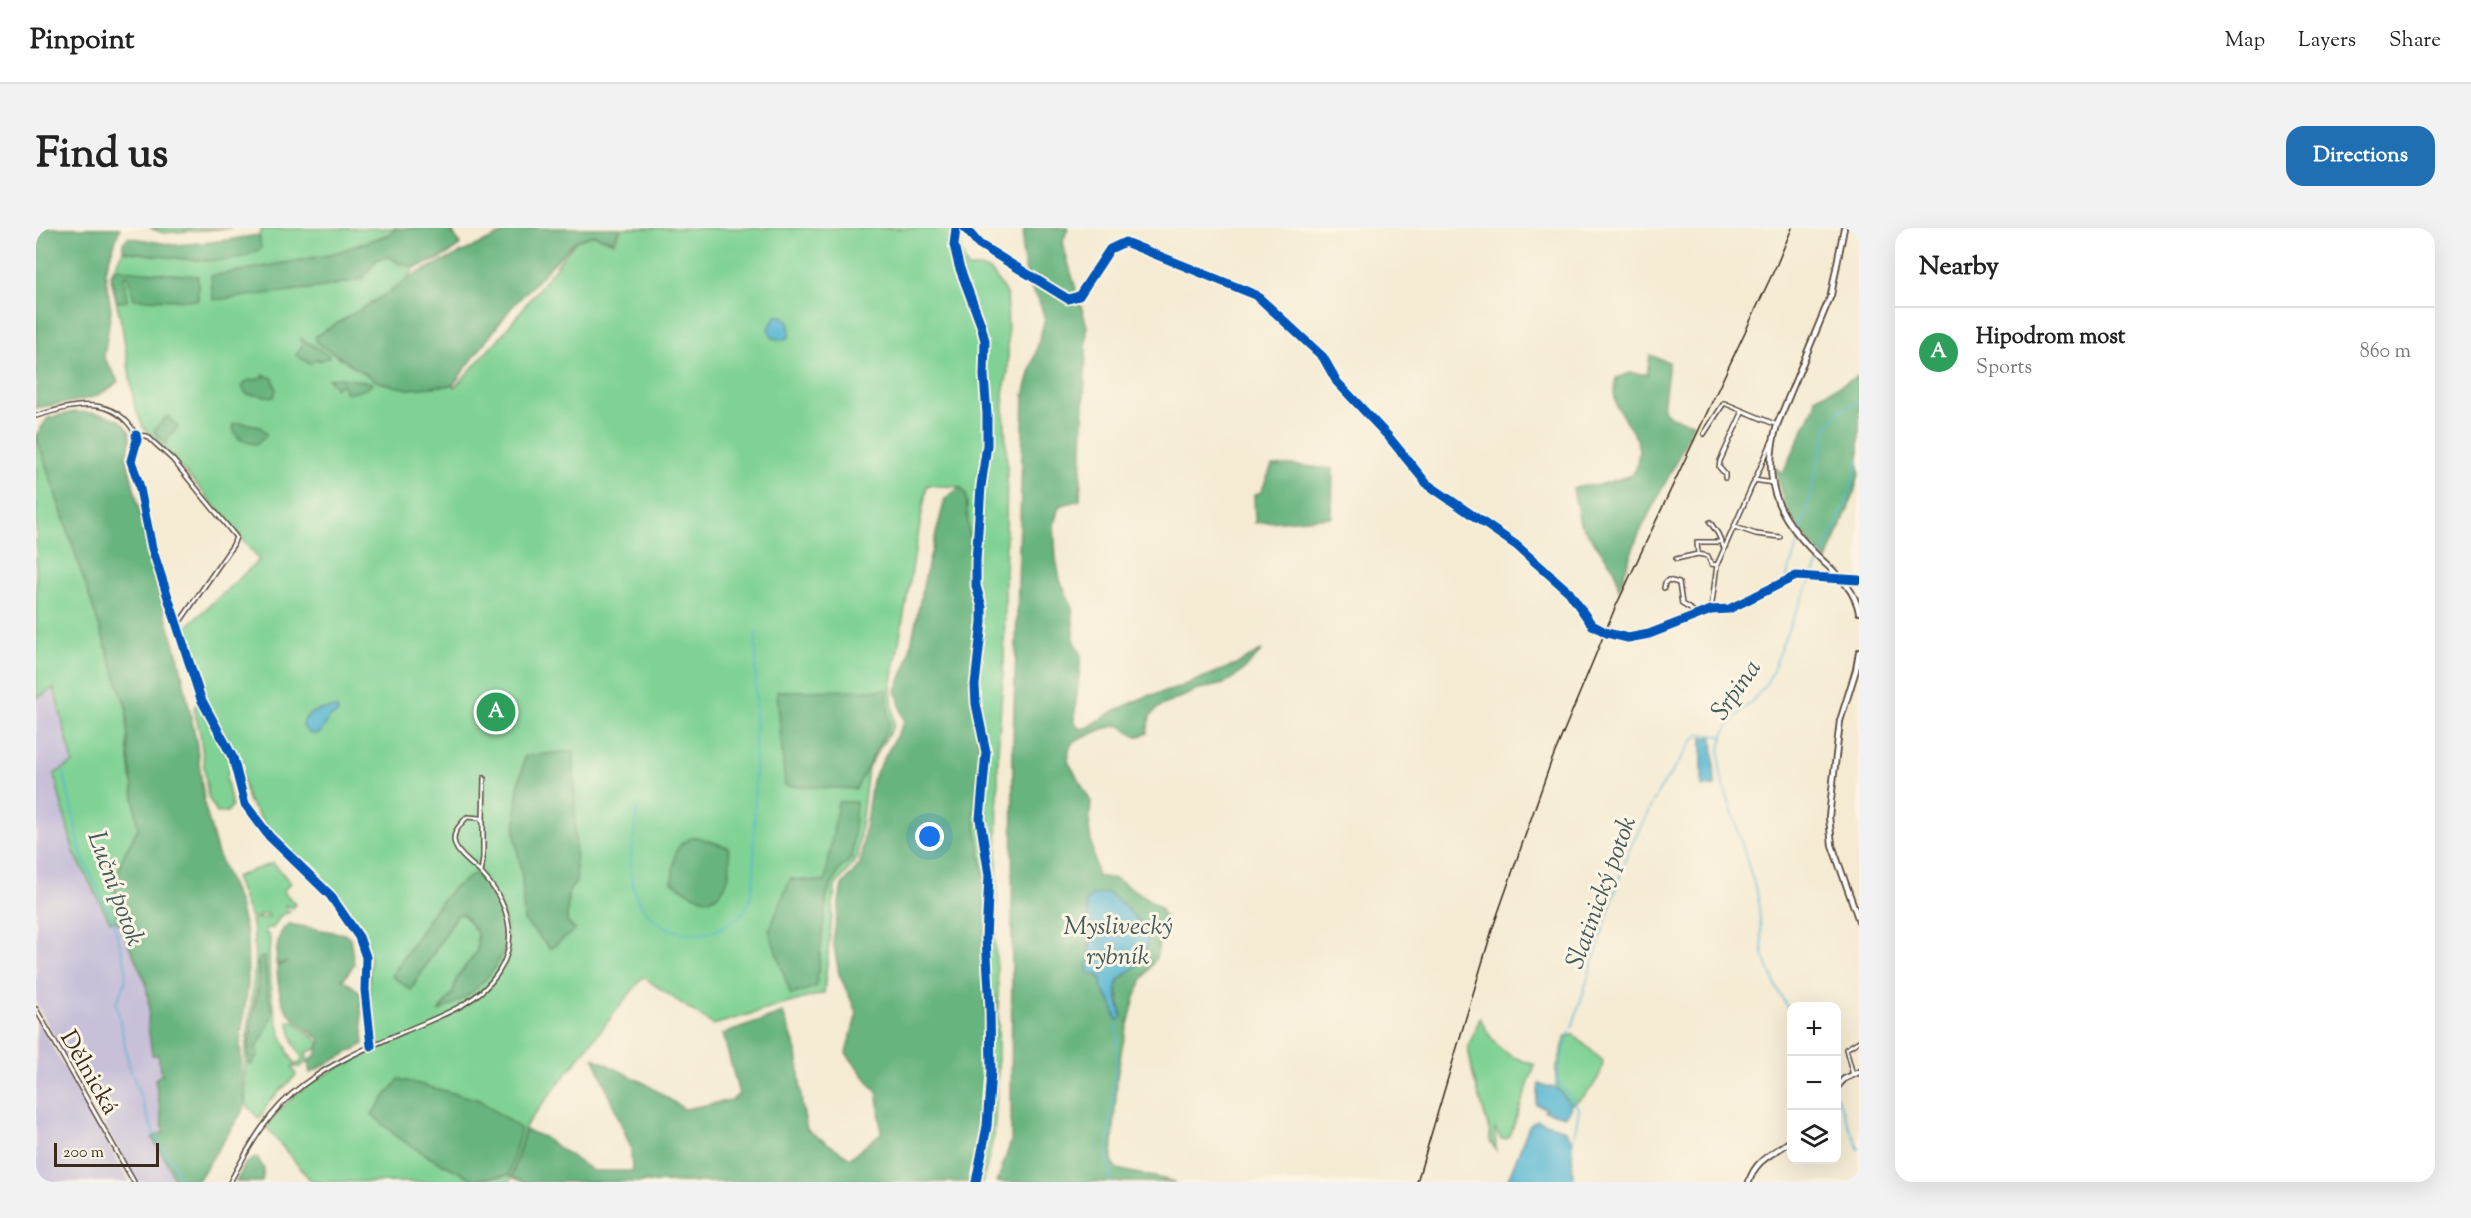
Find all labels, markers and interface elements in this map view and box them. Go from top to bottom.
text: Pinpoint [30,21,134,61]
text: Map [2225,26,2265,56]
text: Layers [2298,26,2356,56]
text: Share [2389,26,2441,56]
text: Find us [36,126,168,186]
button: Directions [2286,126,2435,186]
text: Nearby [1919,249,1999,286]
text: Hipodrom most [1976,322,2125,354]
text: A [1930,338,1947,367]
text: 860 m [2360,338,2411,367]
text: Sports [1976,354,2032,383]
water label: Srpina [1703,652,1771,728]
pin: A [476,690,516,734]
water label: Slatinický potok [1558,811,1647,974]
your location [915,822,944,851]
water label: Luční potok [77,826,153,952]
water label: Myslivecký rybník [1063,909,1173,976]
map controls [1787,1002,1841,1164]
button: + [1787,1002,1841,1056]
street label: Dělnická [50,1024,126,1122]
button: − [1787,1056,1841,1110]
button: layers [1787,1110,1841,1164]
scale bar [54,1140,159,1168]
text: 200 m [63,1142,104,1165]

